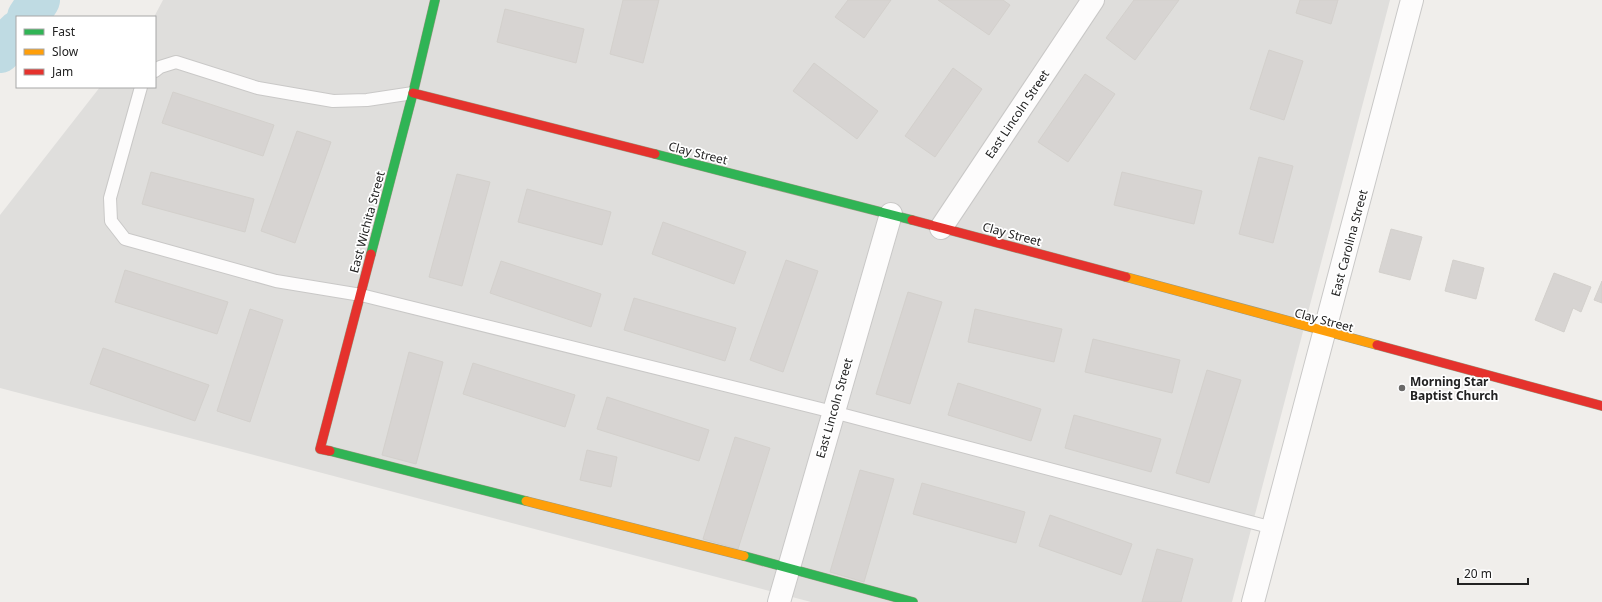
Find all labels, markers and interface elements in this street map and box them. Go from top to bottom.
legend [16,16,156,88]
text: Fast [52,23,76,40]
text: Slow [52,43,79,60]
text: Jam [51,63,73,80]
street label: East Lincoln Street [981,66,1053,162]
street label: Clay Street [667,137,730,169]
street label: East Wichita Street [345,169,389,275]
street label: East Carolina Street [1327,187,1372,298]
street label: Clay Street [981,218,1044,250]
street label: Clay Street [1293,304,1356,336]
street label: East Lincoln Street [812,355,857,460]
place label: Morning Star Baptist Church [1410,373,1498,404]
marker: Morning Star Baptist Church [1397,383,1407,393]
scale bar [1458,560,1528,586]
text: 20 m [1464,565,1492,582]

